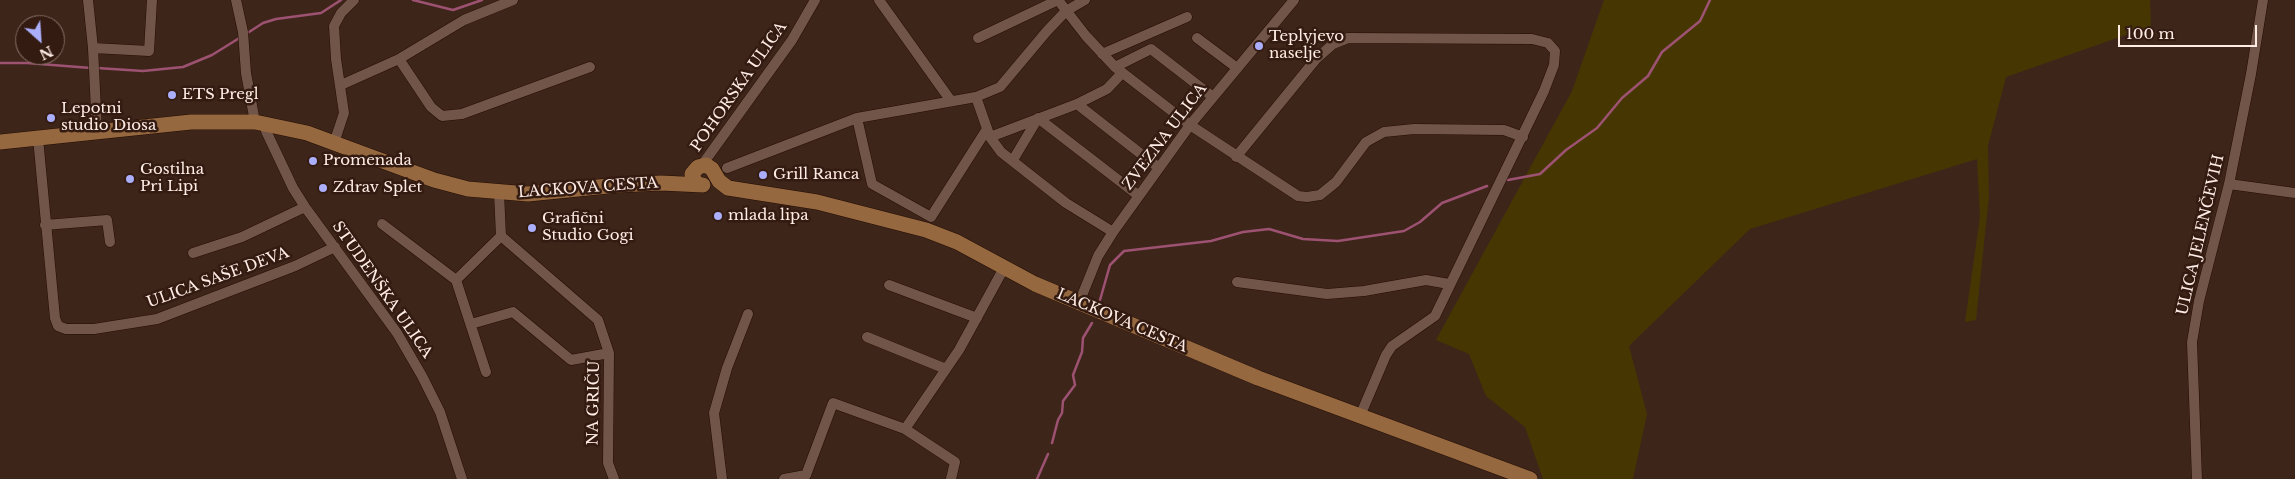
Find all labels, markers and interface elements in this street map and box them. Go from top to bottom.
north arrow [15,15,65,65]
scale bar [2120,15,2259,47]
street label: POHORSKA ULICA [687,19,791,155]
text: 100 m [2126,24,2175,43]
place label: Teplyjevo naselje [1269,28,1344,63]
marker: Teplyjevo naselje [1253,40,1265,52]
text: N [36,42,56,64]
street label: ZVEZNA ULICA [1119,80,1211,194]
place label: ETS Pregl [182,86,259,104]
marker: ETS Pregl [166,89,178,101]
place label: Lepotni studio Diosa [61,100,156,135]
marker: Lepotni studio Diosa [45,112,57,124]
place label: Promenada [323,152,412,170]
street label: ULICA JELENČEVIH [2174,153,2228,317]
marker: Promenada [307,155,319,167]
place label: Gostilna Pri Lipi [140,161,204,196]
place label: Grill Ranca [773,166,859,184]
marker: Grill Ranca [757,169,769,181]
marker: Gostilna Pri Lipi [124,173,136,185]
street label: LACKOVA CESTA [517,174,659,202]
place label: Zdrav Splet [333,179,422,197]
marker: Zdrav Splet [317,182,329,194]
place label: mlada lipa [728,207,809,225]
place label: Grafični Studio Gogi [542,210,634,245]
marker: mlada lipa [712,210,724,222]
street label: STUDENŠKA ULICA [328,218,436,362]
marker: Grafični Studio Gogi [526,222,538,234]
street label: ULICA SAŠE DEVA [145,244,291,312]
street label: LACKOVA CESTA [1054,285,1190,357]
street label: NA GRIČU [584,360,604,446]

